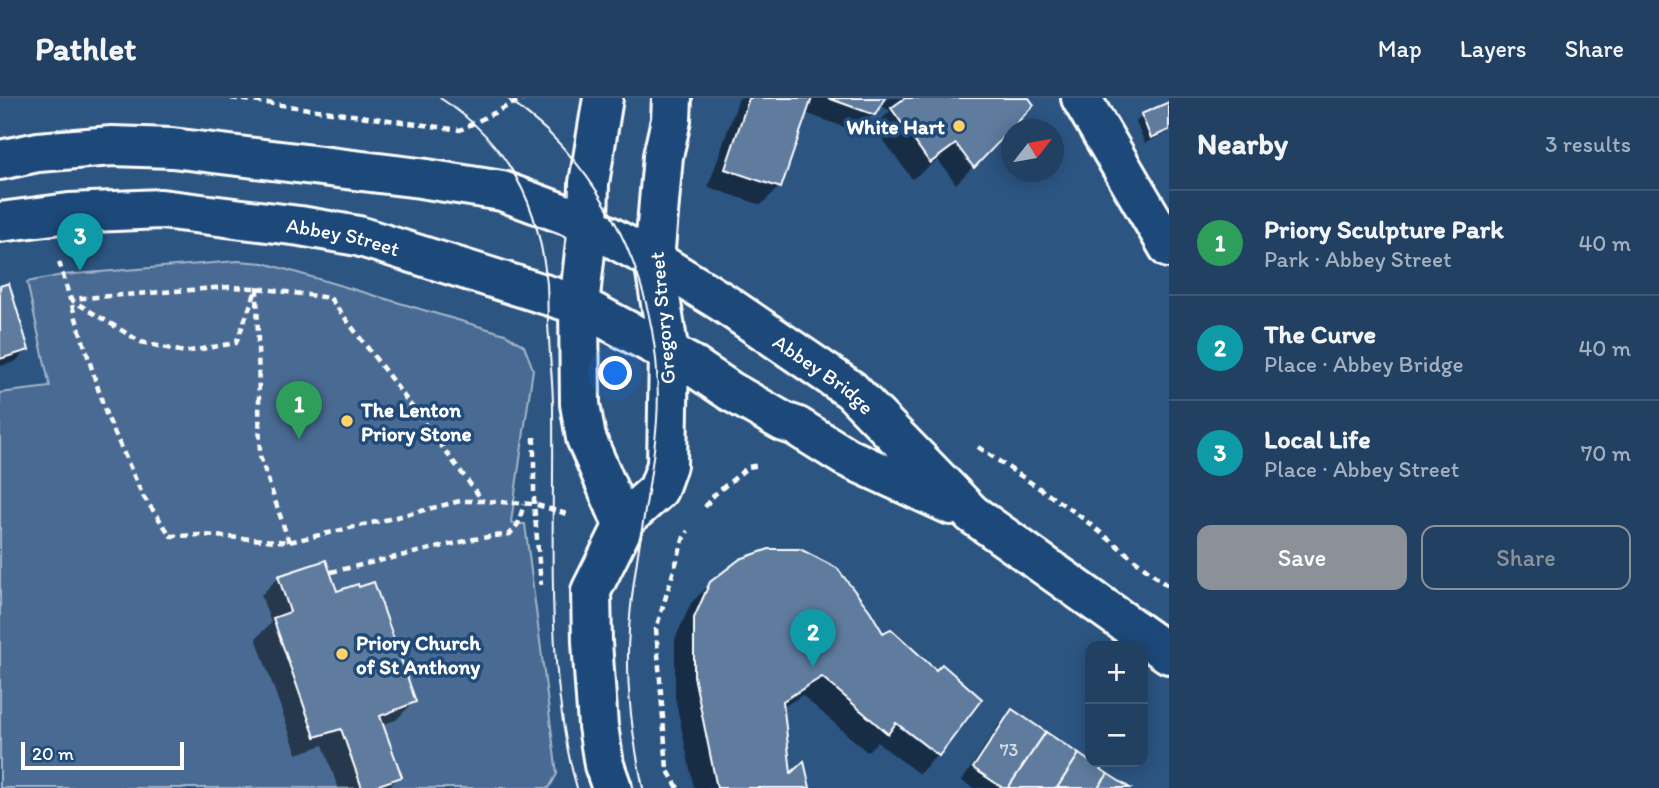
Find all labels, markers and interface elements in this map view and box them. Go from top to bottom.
text: Pathlet [35,29,137,68]
text: Map [1378,34,1422,63]
text: Layers [1460,34,1527,63]
text: Share [1565,34,1624,63]
place label: White Hart [846,114,945,139]
marker: White Hart [951,118,967,134]
north arrow [1001,119,1064,182]
text: Nearby [1197,125,1288,162]
text: 3 results [1545,130,1631,158]
street label: Abbey Street [285,212,403,261]
pin: 3 [57,213,103,271]
text: Priory Sculpture Park [1264,213,1504,245]
text: 1 [1215,229,1225,257]
text: 40 m [1578,229,1631,257]
text: Park · Abbey Street [1264,245,1452,273]
street label: Gregory Street [644,251,680,385]
text: The Curve [1264,318,1376,350]
street label: Abbey Bridge [769,328,880,419]
text: 2 [1214,334,1226,362]
text: 40 m [1578,334,1631,362]
text: Place · Abbey Bridge [1264,350,1464,378]
your location [598,356,632,390]
pin: 1 [276,381,322,439]
place label: The Lenton Priory Stone [360,397,472,447]
marker: The Lenton Priory Stone [339,413,355,429]
text: Local Life [1264,423,1371,455]
text: 3 [1214,439,1226,467]
text: 70 m [1581,439,1631,467]
text: Place · Abbey Street [1264,455,1459,483]
button: Save [1197,525,1407,590]
button: Share [1421,525,1631,590]
pin: 2 [790,609,836,667]
place label: Priory Church of St Anthony [356,630,481,680]
map controls [1085,641,1148,767]
button: + [1085,641,1148,704]
marker: Priory Church of St Anthony [334,646,350,662]
button: − [1085,704,1148,767]
scale bar [21,739,184,771]
house number: 73 [1000,739,1019,761]
text: 20 m [32,742,74,765]

